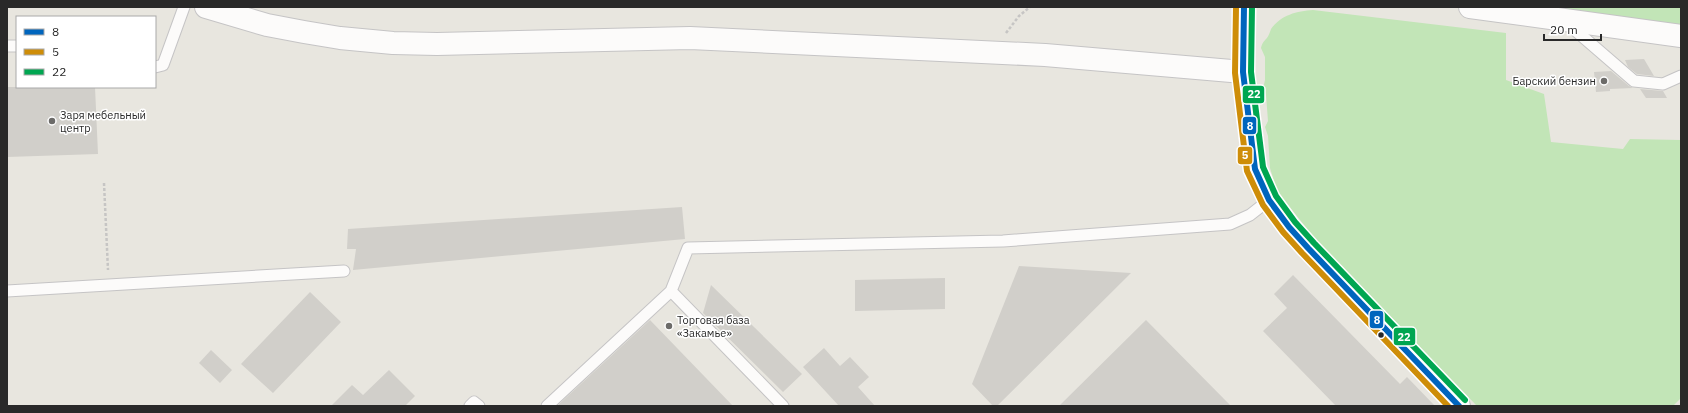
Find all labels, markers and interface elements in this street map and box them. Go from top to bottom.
legend [16,16,156,88]
scale bar [1544,16,1601,42]
text: 20 m [1550,22,1578,37]
text: 8 [52,24,59,39]
text: 5 [52,44,59,59]
text: 22 [52,64,66,79]
place label: Барский бензин [1512,74,1596,88]
marker: Барский бензин [1599,76,1609,86]
line badge: 22 [1242,85,1265,104]
text: 22 [1247,87,1261,101]
place label: Заря мебельный центр [60,108,146,135]
marker: Заря мебельный центр [47,116,57,126]
line badge: 8 [1242,116,1257,135]
text: 8 [1247,119,1254,133]
line badge: 5 [1237,146,1253,165]
text: 5 [1242,148,1249,162]
line badge: 8 [1369,310,1384,329]
place label: Торговая база «Закамье» [677,313,750,340]
text: 8 [1374,313,1381,327]
marker: Торговая база «Закамье» [664,321,674,331]
line badge: 22 [1393,327,1416,346]
unlabelled marker [1376,330,1386,340]
text: 22 [1397,330,1411,344]

